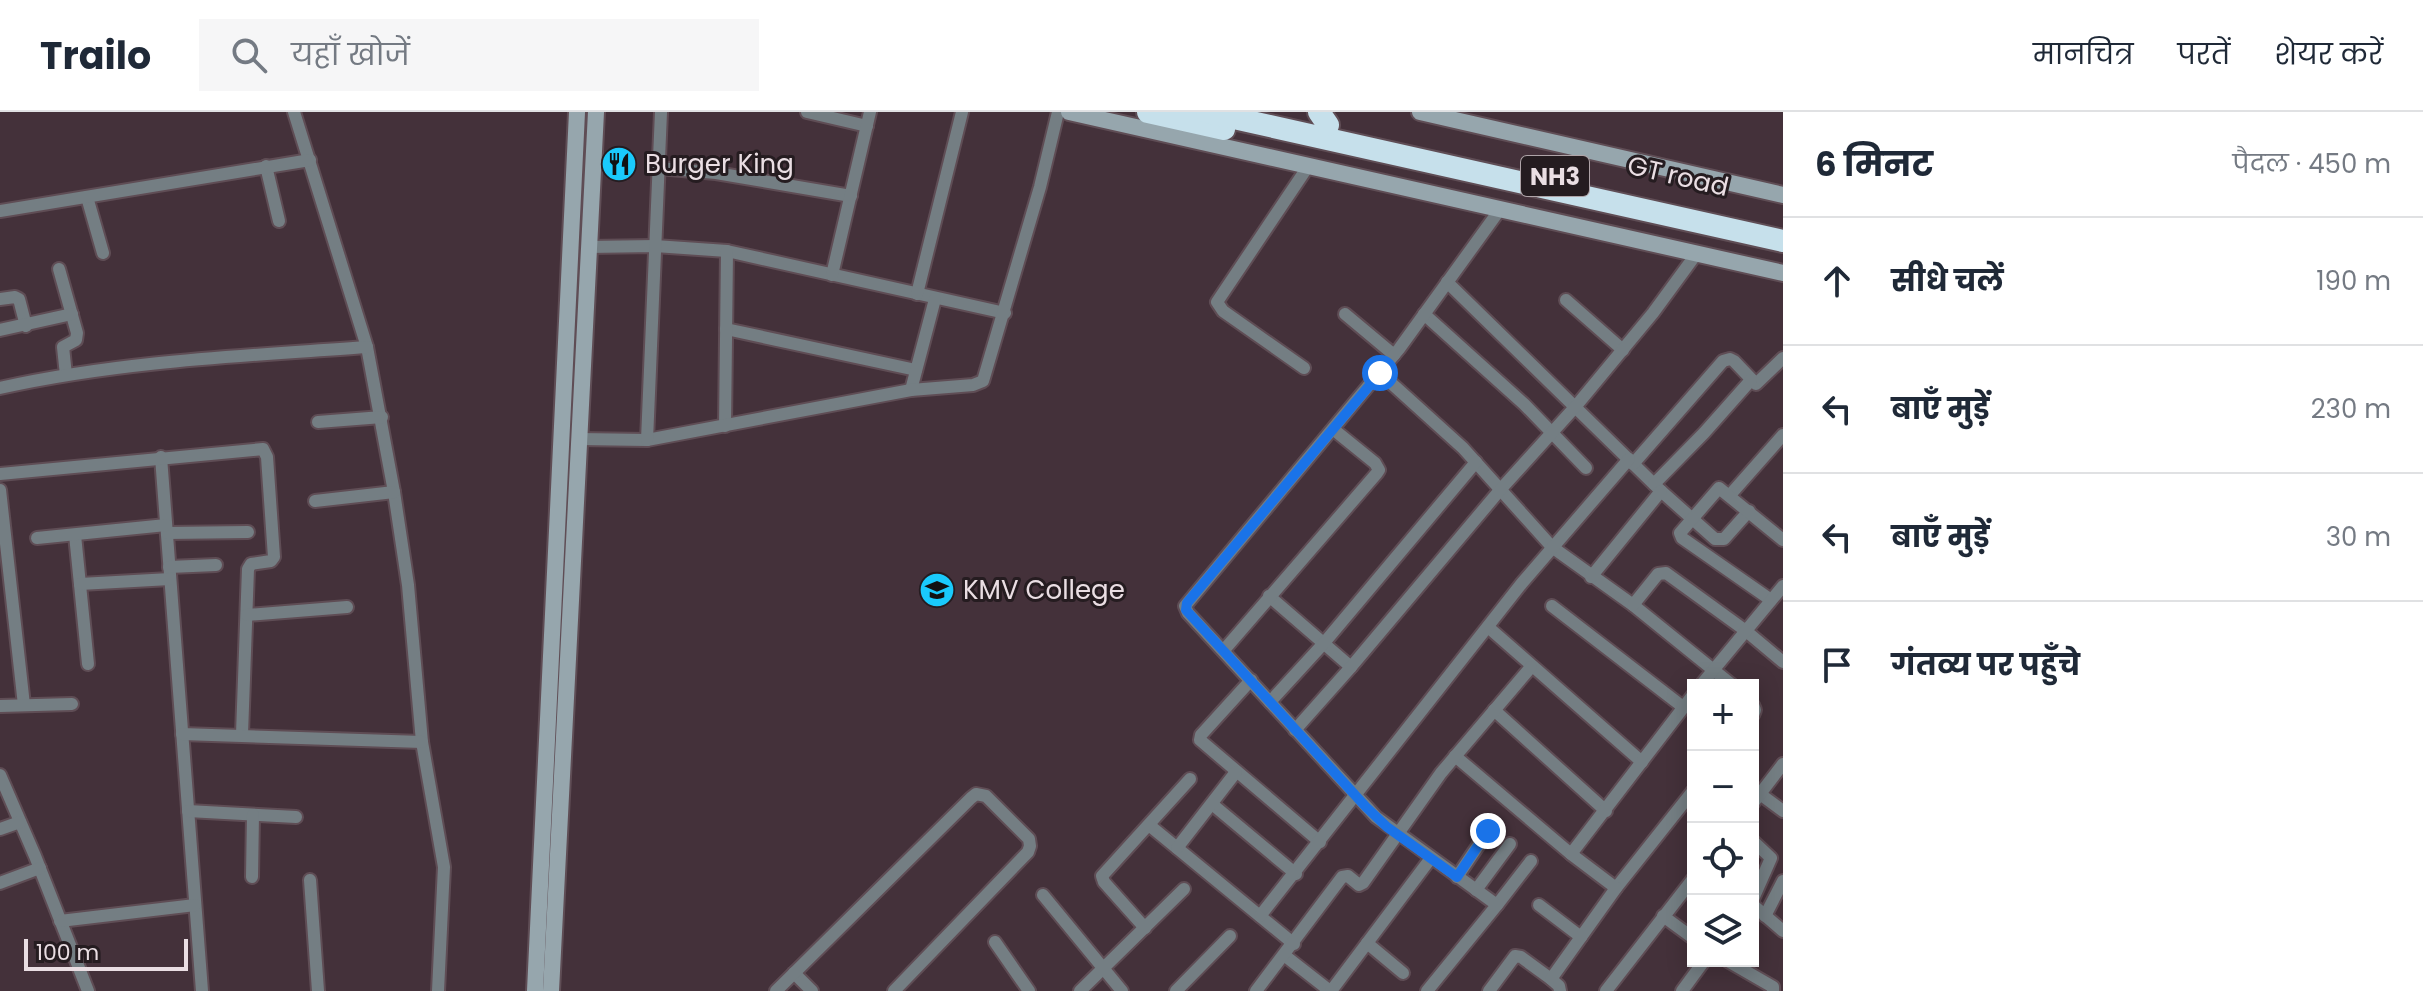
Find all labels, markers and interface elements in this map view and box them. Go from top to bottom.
search box [199,19,759,91]
text: Trailo [40,29,151,82]
icon: search [227,33,271,77]
text: यहाँ खोजें [291,33,410,76]
text: मानचित्र [2033,35,2134,74]
text: परतें [2178,35,2230,74]
text: शेयर करें [2274,35,2383,74]
text: 6 मिनट [1815,140,1933,188]
restaurant icon: Burger King [600,145,638,183]
place label: Burger King [645,146,794,182]
text: पैदल · 450 m [2233,146,2391,182]
street label: GT road [1624,147,1732,205]
road number: NH3 [1521,156,1589,196]
icon: ahead [1815,259,1859,303]
text: सीधे चलें [1891,259,2004,302]
text: 190 m [2316,263,2391,299]
route start [1362,355,1398,391]
icon: left [1815,387,1859,431]
text: बाएँ मुड़ें [1891,387,1989,430]
text: 230 m [2311,391,2391,427]
icon: left [1815,515,1859,559]
text: बाएँ मुड़ें [1891,515,1989,558]
text: 30 m [2326,519,2391,555]
school or university icon: KMV College [918,571,956,609]
place label: KMV College [963,572,1125,608]
icon: arrive [1815,643,1859,687]
text: गंतव्य पर पहुँचे [1891,643,2080,686]
map controls [1687,679,1759,967]
button: + [1687,679,1759,751]
button: − [1687,751,1759,823]
route end [1470,813,1506,849]
button: locate [1687,823,1759,895]
button: layers [1687,895,1759,967]
scale bar [24,935,188,971]
text: 100 m [36,937,99,968]

